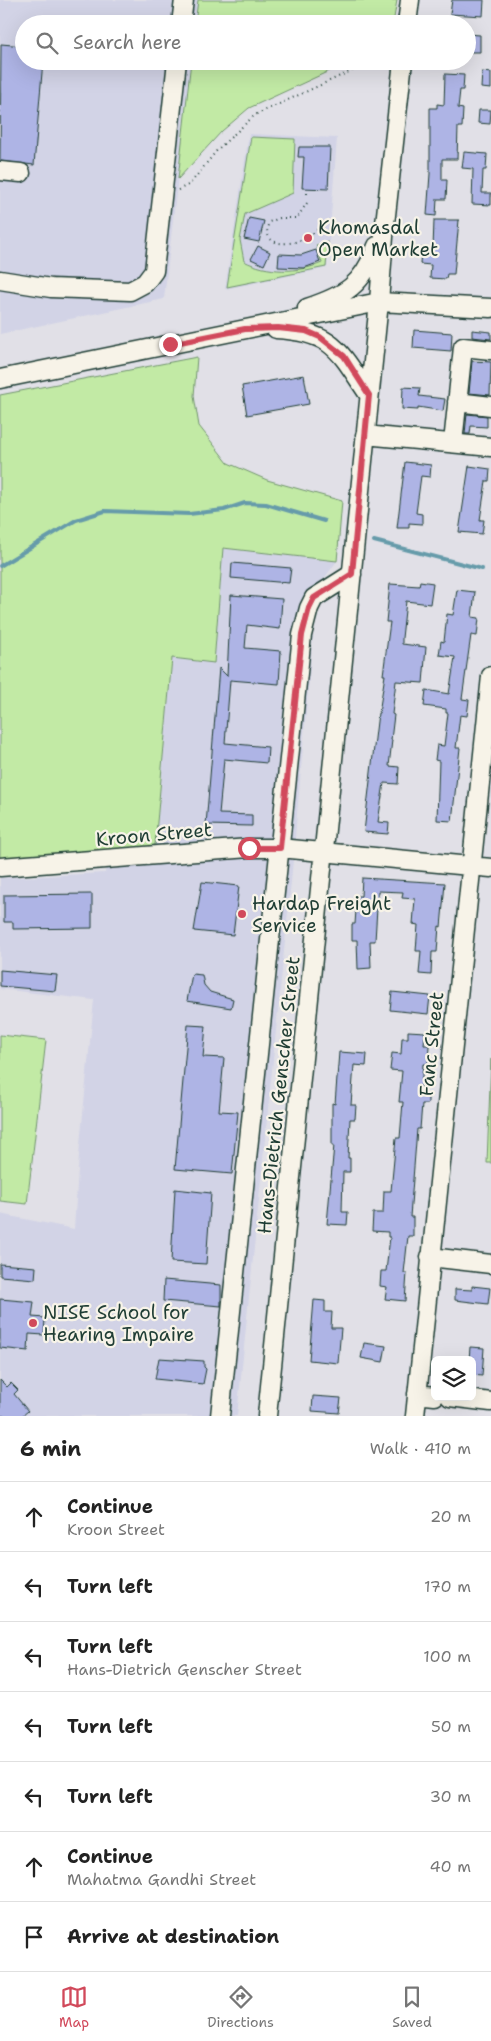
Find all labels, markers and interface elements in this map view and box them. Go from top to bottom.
search box [15,15,476,70]
icon: search [33,29,61,57]
text: Search here [73,30,182,55]
place label: Khomasdal Open Market [318,215,438,262]
marker: Khomasdal Open Market [302,232,314,244]
route end [159,333,182,356]
street label: Kroon Street [95,817,213,852]
route start [238,837,261,860]
place label: Hardap Freight Service [252,891,391,938]
marker: Hardap Freight Service [236,908,248,920]
street label: Hans-Dietrich Genscher Street [251,955,306,1235]
street label: Fanc Street [414,991,449,1098]
place label: NISE School for Hearing Impaire [43,1300,194,1347]
marker: NISE School for Hearing Impaire [27,1317,39,1329]
map controls [431,1356,476,1401]
button: layers [431,1356,476,1401]
text: 6 min [20,1435,81,1463]
text: Walk · 410 m [370,1438,471,1459]
text: Continue [67,1494,153,1519]
icon: ahead [20,1503,48,1531]
text: 20 m [430,1506,471,1527]
text: Kroon Street [67,1519,165,1540]
icon: left [20,1573,48,1601]
text: Turn left [67,1574,153,1599]
text: 170 m [424,1576,471,1597]
text: Turn left [67,1634,153,1659]
icon: left [20,1643,48,1671]
text: 100 m [423,1646,471,1667]
text: Hans-Dietrich Genscher Street [67,1659,302,1680]
icon: left [20,1713,48,1741]
text: Turn left [67,1714,153,1739]
text: 50 m [431,1716,471,1737]
icon: left [20,1783,48,1811]
text: Turn left [67,1784,153,1809]
text: 30 m [430,1786,471,1807]
text: Continue [67,1844,153,1869]
icon: ahead [20,1853,48,1881]
text: 40 m [429,1856,471,1877]
text: Mahatma Gandhi Street [67,1869,256,1890]
icon: arrive [20,1923,48,1951]
text: Arrive at destination [67,1924,279,1949]
tab: Map [59,1983,89,2031]
tab: Directions [207,1983,274,2031]
tab: Saved [392,1983,432,2031]

